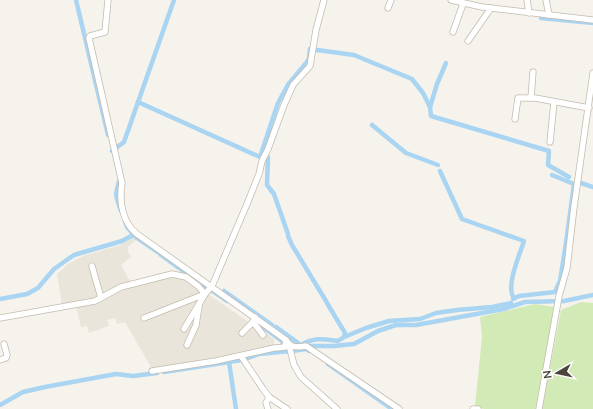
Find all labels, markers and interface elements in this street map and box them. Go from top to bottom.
north arrow [537,353,577,393]
text: N [540,369,555,380]

